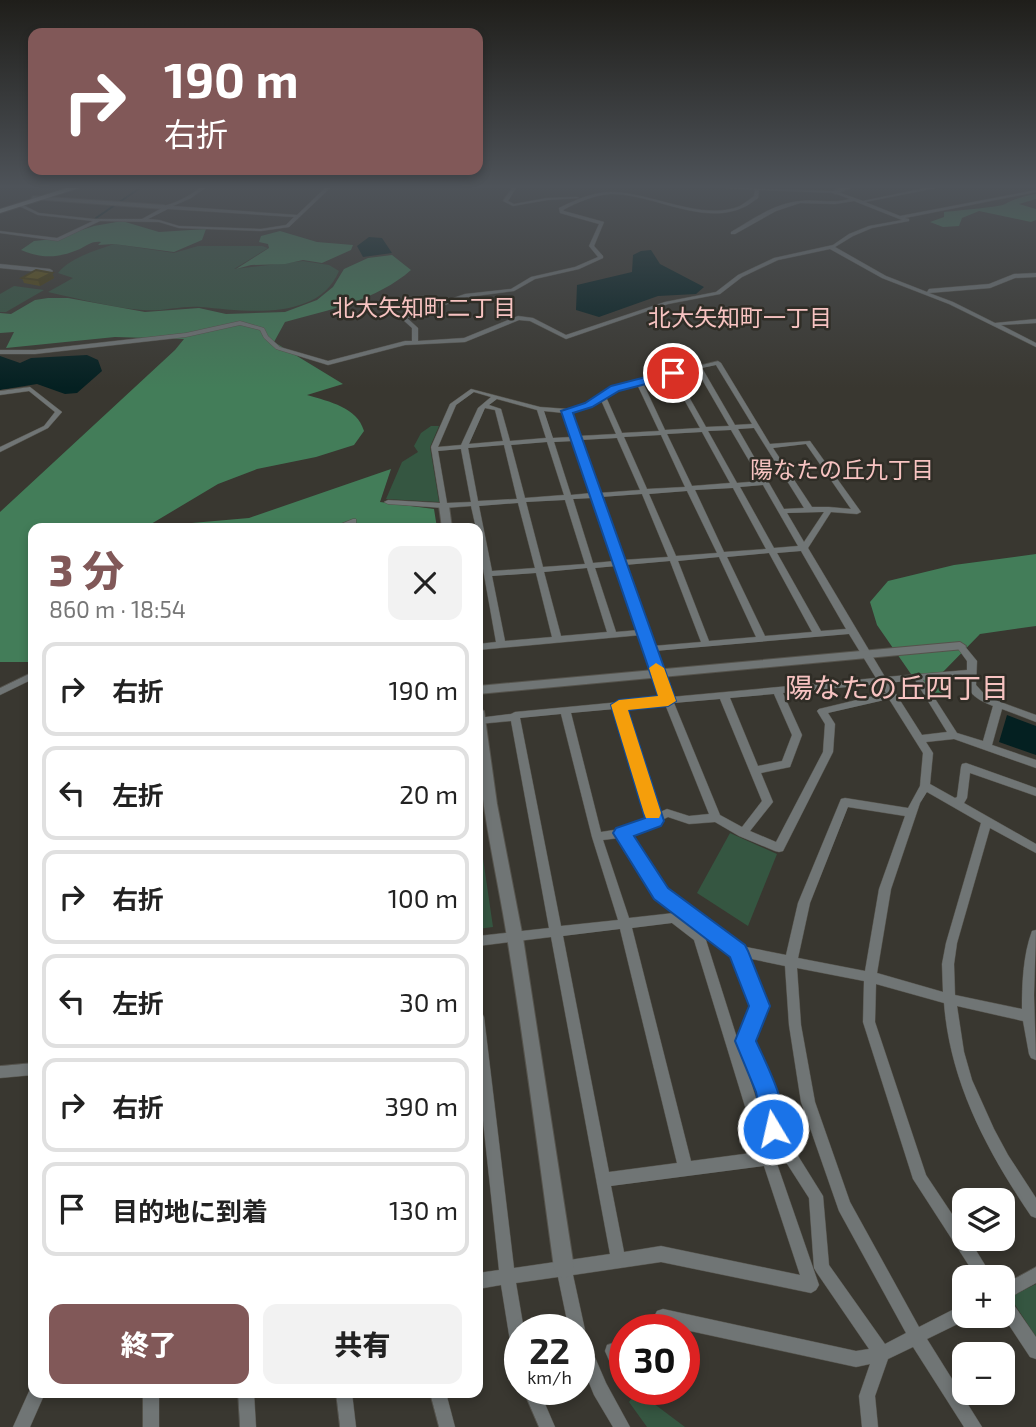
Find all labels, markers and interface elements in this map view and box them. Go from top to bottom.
text: 190 m [164,49,299,108]
icon: right [49,56,140,147]
text: 右折 [164,114,228,152]
district label: 北大矢知町二丁目 [332,293,516,321]
district label: 北大矢知町一丁目 [648,303,832,331]
pin [643,343,703,403]
icon: arrive [654,354,692,392]
district label: 陽なたの丘九丁目 [750,455,934,483]
text: 3 分 [49,544,124,594]
button: close [388,546,462,620]
text: 860 m · 18:54 [49,595,186,623]
icon: right [53,670,91,708]
district label: 陽なたの丘四丁目 [785,670,1009,704]
text: 190 m [389,674,458,705]
text: 右折 [112,675,164,706]
icon: left [53,774,91,812]
text: 20 m [399,778,458,809]
text: 左折 [112,779,164,810]
icon: right [53,878,91,916]
text: 100 m [388,882,458,913]
text: 右折 [112,883,164,914]
icon: left [53,982,91,1020]
text: 30 m [399,986,458,1017]
text: 左折 [112,987,164,1018]
icon: right [53,1086,91,1124]
text: 390 m [384,1090,458,1121]
text: 右折 [112,1091,164,1122]
position arrow [736,1092,810,1166]
map controls [952,1188,1015,1405]
button: layers [952,1188,1015,1251]
icon: arrive [53,1190,91,1228]
text: 130 m [389,1194,458,1225]
text: 目的地に到着 [112,1195,268,1226]
button: + [952,1265,1015,1328]
button: 終了 [49,1304,249,1384]
button: 共有 [263,1304,462,1384]
speed limit sign: 30 [609,1314,700,1405]
text: 22 [529,1329,570,1371]
button: − [952,1342,1015,1405]
text: km/h [527,1366,572,1388]

